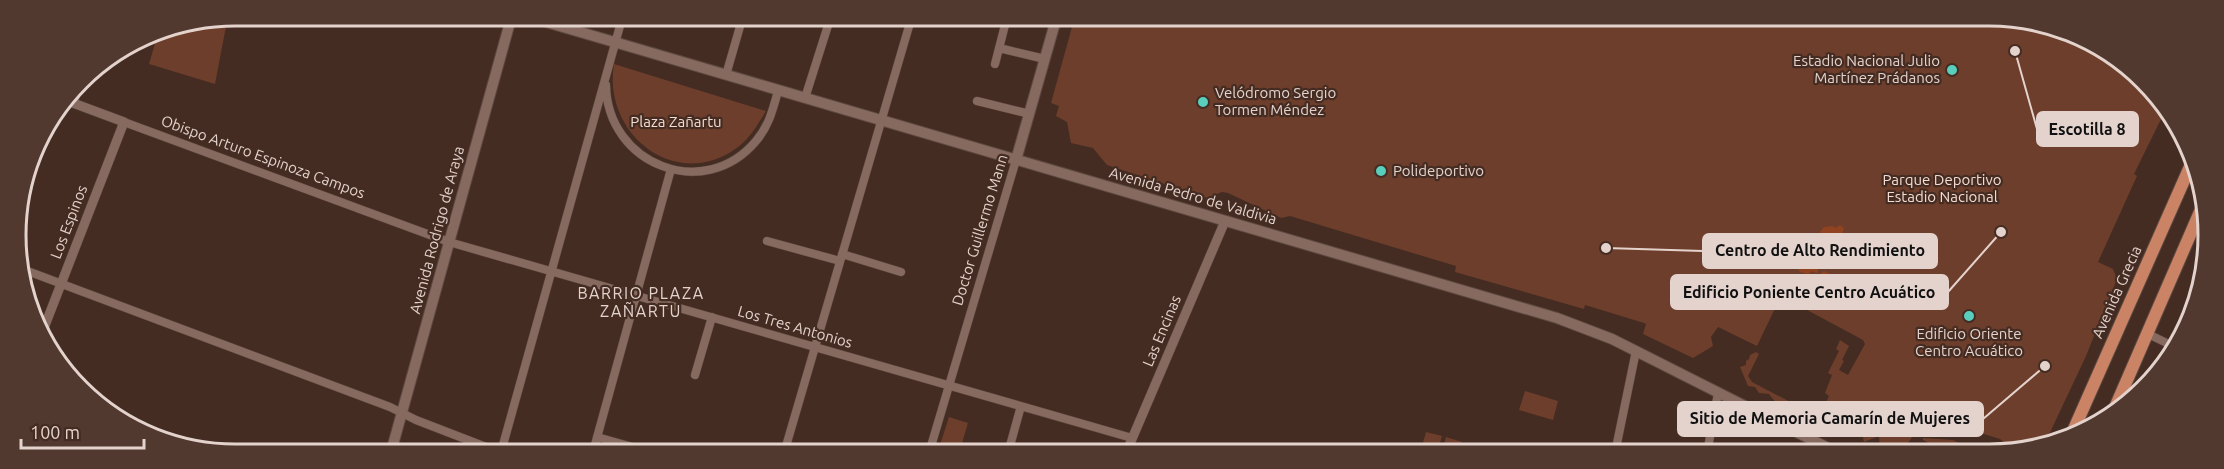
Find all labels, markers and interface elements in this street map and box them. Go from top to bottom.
place label: Estadio Nacional Julio Martínez Prádanos [1793,52,1940,86]
marker: Estadio Nacional Julio Martínez Prádanos [1945,63,1959,77]
place label: Velódromo Sergio Tormen Méndez [1215,84,1336,118]
marker: Velódromo Sergio Tormen Méndez [1196,95,1210,109]
street label: Obispo Arturo Espinoza Campos [159,112,367,201]
callout: Escotilla 8 [2037,112,2138,146]
park label: Plaza Zañartu [630,113,722,130]
text: Escotilla 8 [2049,120,2125,138]
street label: Avenida Rodrigo de Araya [406,144,467,316]
street label: Doctor Guillermo Mann [948,152,1011,307]
place label: Polideportivo [1393,162,1484,179]
street label: Avenida Pedro de Valdivia [1107,163,1279,228]
marker: Polideportivo [1374,164,1388,178]
park label: Parque Deportivo Estadio Nacional [1883,171,2001,205]
street label: Los Espinos [47,183,90,261]
callout: Centro de Alto Rendimiento [1703,234,1937,268]
text: Centro de Alto Rendimiento [1715,241,1925,259]
street label: Avenida Grecia [2089,243,2145,341]
callout: Edificio Poniente Centro Acuático [1671,275,1948,309]
text: Edificio Poniente Centro Acuático [1683,283,1935,301]
district label: BARRIO PLAZA ZAÑARTU [577,284,705,320]
street label: Las Encinas [1139,293,1184,369]
street label: Los Tres Antonios [736,302,854,351]
marker: Edificio Oriente Centro Acuático [1962,309,1976,323]
place label: Edificio Oriente Centro Acuático [1915,325,2023,359]
callout: Sitio de Memoria Camarín de Mujeres [1678,402,1983,436]
text: Sitio de Memoria Camarín de Mujeres [1690,409,1970,427]
scale bar [21,412,144,450]
text: 100 m [30,422,80,442]

